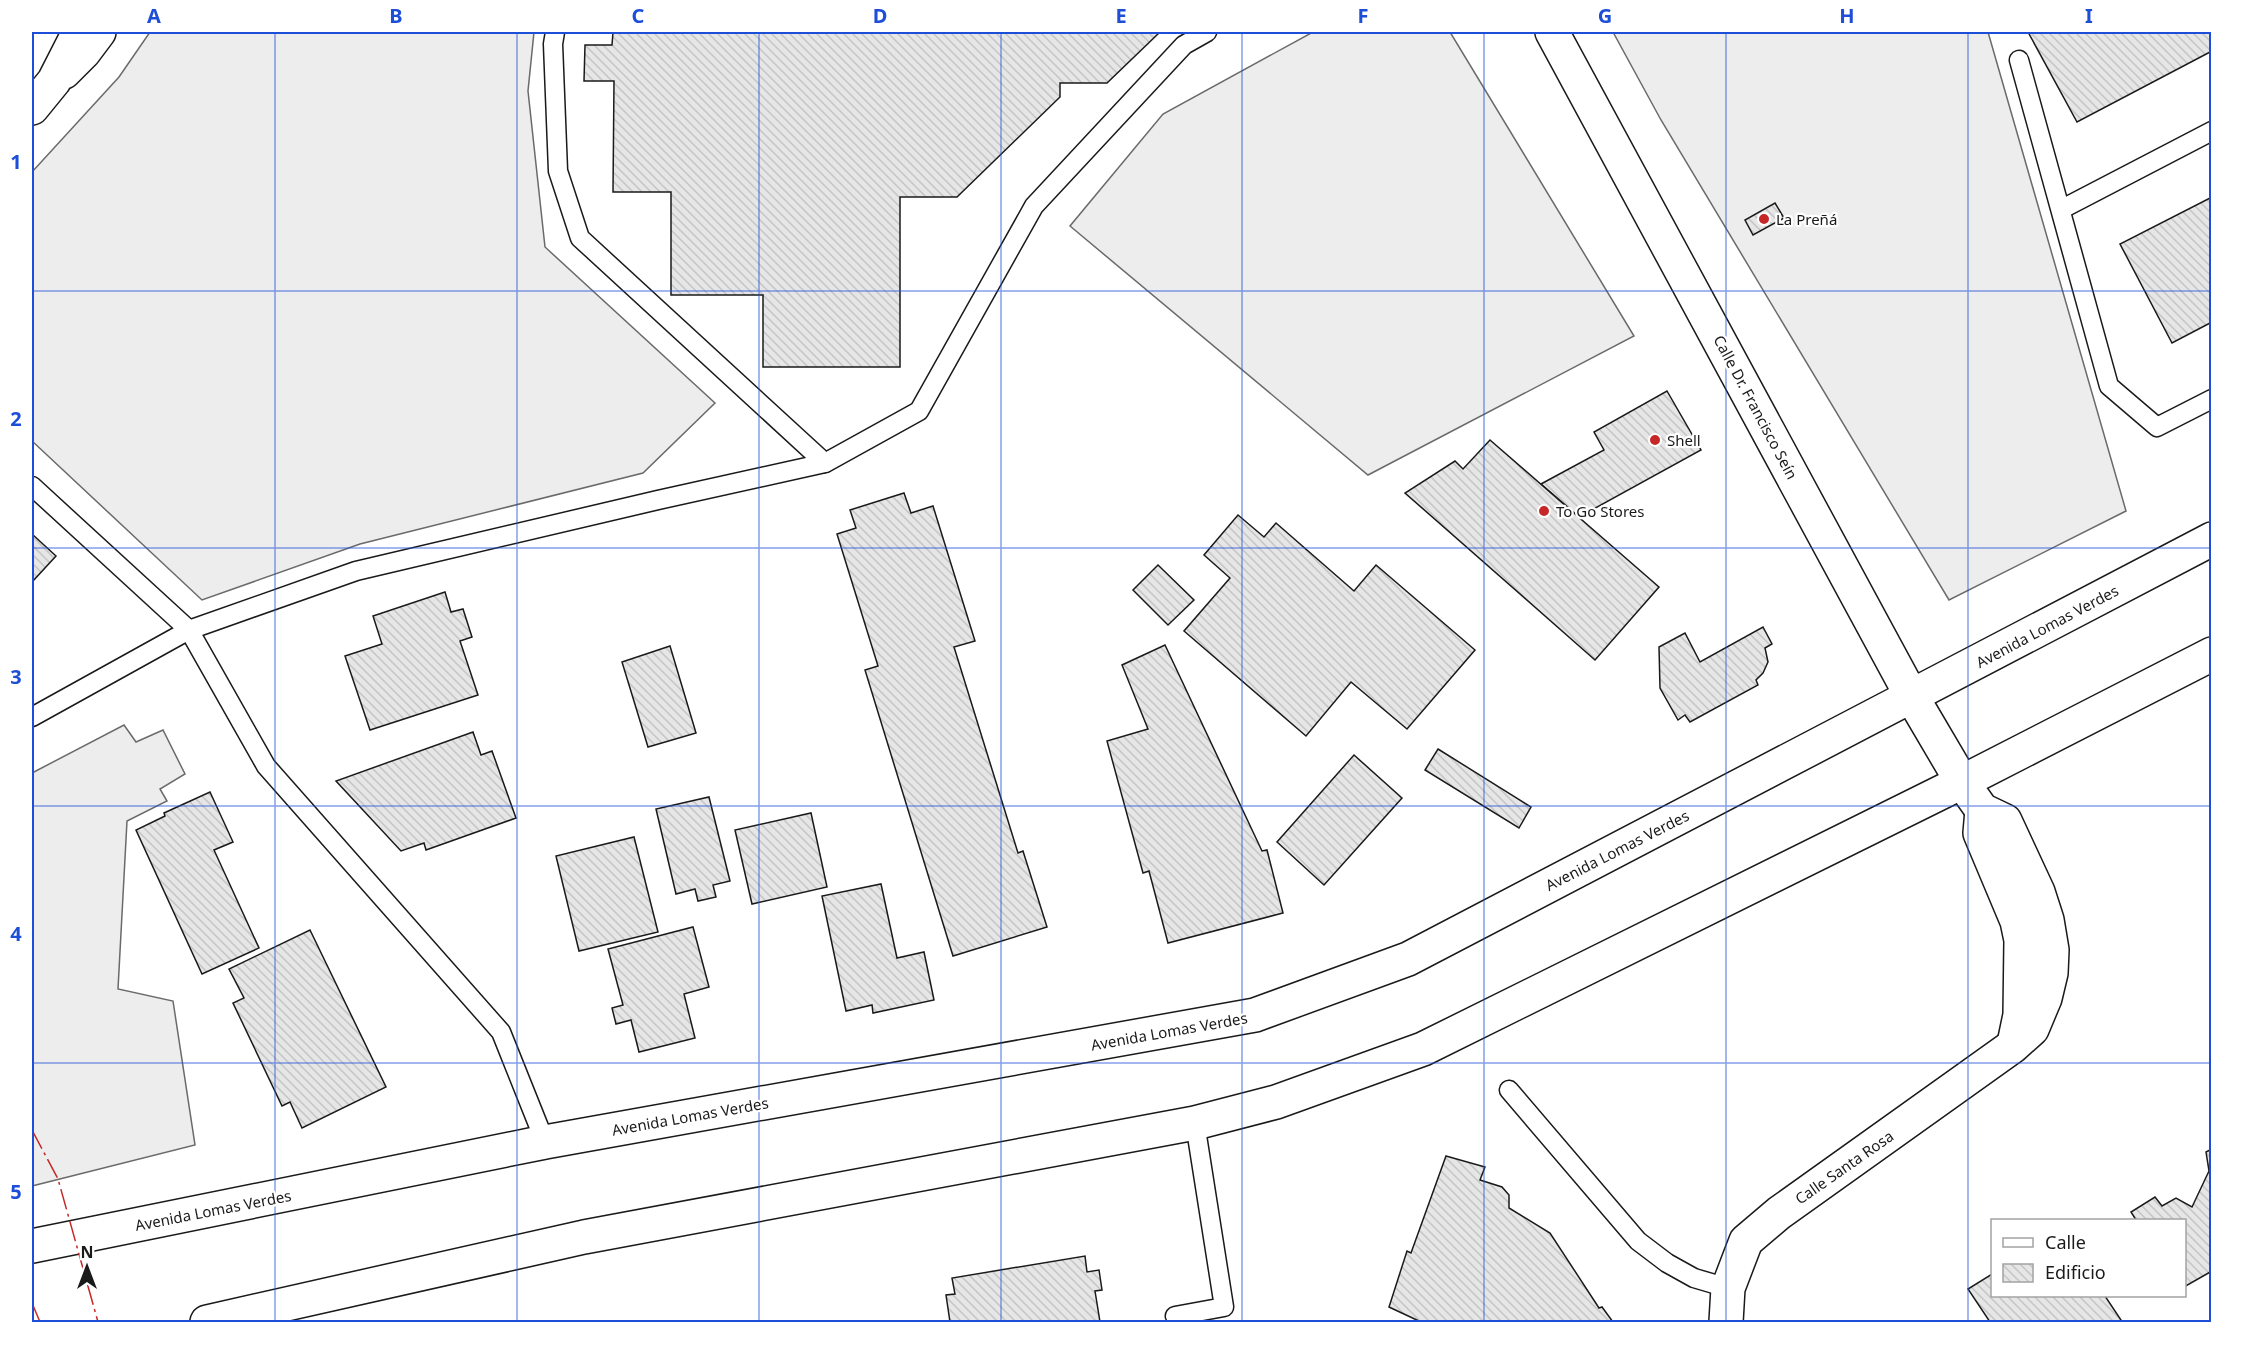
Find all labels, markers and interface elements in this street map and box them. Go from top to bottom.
text: A [147,2,161,29]
text: B [389,2,403,29]
text: C [632,2,645,29]
text: D [873,2,887,29]
text: E [1115,2,1127,29]
text: F [1358,2,1368,29]
text: G [1598,2,1612,29]
text: H [1839,2,1855,29]
text: I [2085,2,2093,29]
text: 1 [10,148,22,175]
place label: La Preñá [1776,209,1837,229]
marker: La Preñá [1757,212,1771,226]
street label: Calle Dr. Francisco Seín [1710,332,1802,482]
text: 2 [10,405,22,432]
place label: Shell [1667,430,1701,450]
marker: Shell [1648,433,1662,447]
place label: To Go Stores [1556,501,1644,521]
marker: To Go Stores [1537,504,1551,518]
street label: Avenida Lomas Verdes [1972,580,2122,672]
text: 3 [10,663,22,690]
street label: Avenida Lomas Verdes [1542,805,1692,895]
text: 4 [10,920,22,947]
street label: Avenida Lomas Verdes [1089,1007,1249,1055]
street label: Avenida Lomas Verdes [610,1092,770,1140]
street label: Calle Santa Rosa [1791,1126,1897,1208]
text: 5 [10,1178,22,1205]
street label: Avenida Lomas Verdes [133,1185,293,1235]
legend [1991,1219,2186,1297]
text: Calle [2045,1230,2086,1254]
north arrow [57,1237,117,1297]
text: N [80,1241,94,1263]
text: Edificio [2045,1260,2106,1284]

